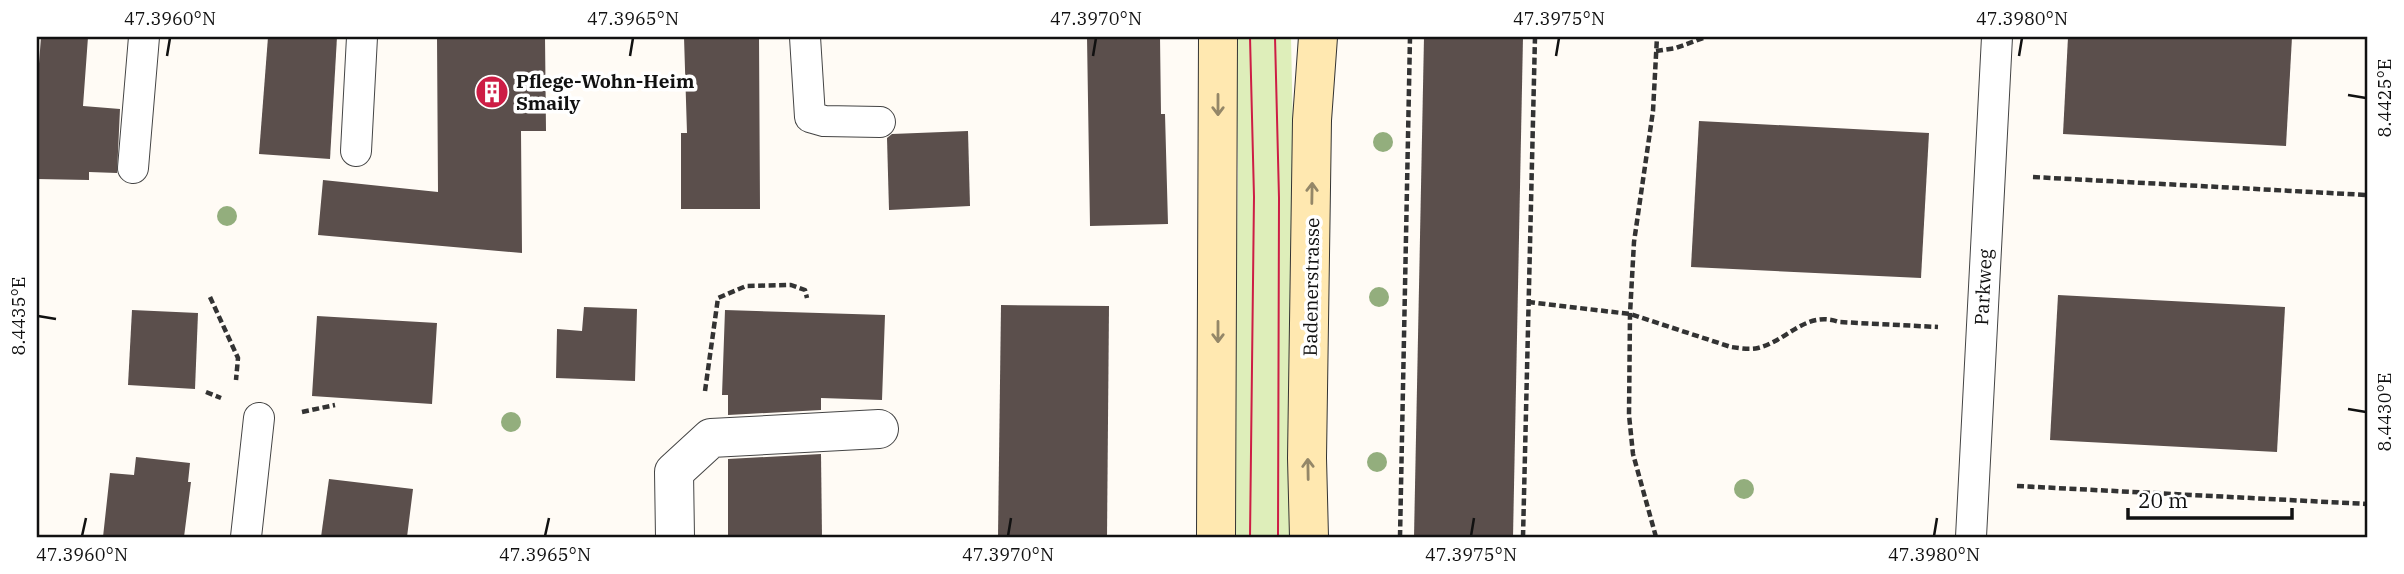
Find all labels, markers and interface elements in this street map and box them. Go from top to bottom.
text: 47.3960°N [124,7,216,30]
text: 47.3965°N [587,7,679,30]
text: 47.3970°N [1050,7,1142,30]
text: 47.3975°N [1513,7,1605,30]
text: 47.3980°N [1976,7,2068,30]
text: 8.4425°E [2373,59,2396,137]
place label: Pflege-Wohn-Heim Smaily [516,69,694,115]
building icon: Pflege-Wohn-Heim Smaily [473,73,511,111]
one-way arrow [1211,93,1225,116]
one-way arrow [1305,181,1319,204]
street label: Badenerstrasse [1298,217,1324,357]
street label: Parkweg [1969,247,1997,326]
text: 8.4435°E [7,277,30,355]
one-way arrow [1211,321,1225,344]
text: 8.4430°E [2373,373,2396,451]
one-way arrow [1301,458,1314,481]
scale bar [2128,476,2292,520]
text: 20 m [2138,486,2188,514]
text: 47.3960°N [36,543,128,566]
text: 47.3965°N [499,543,591,566]
text: 47.3970°N [962,543,1054,566]
text: 47.3975°N [1425,543,1517,566]
text: 47.3980°N [1888,543,1980,566]

